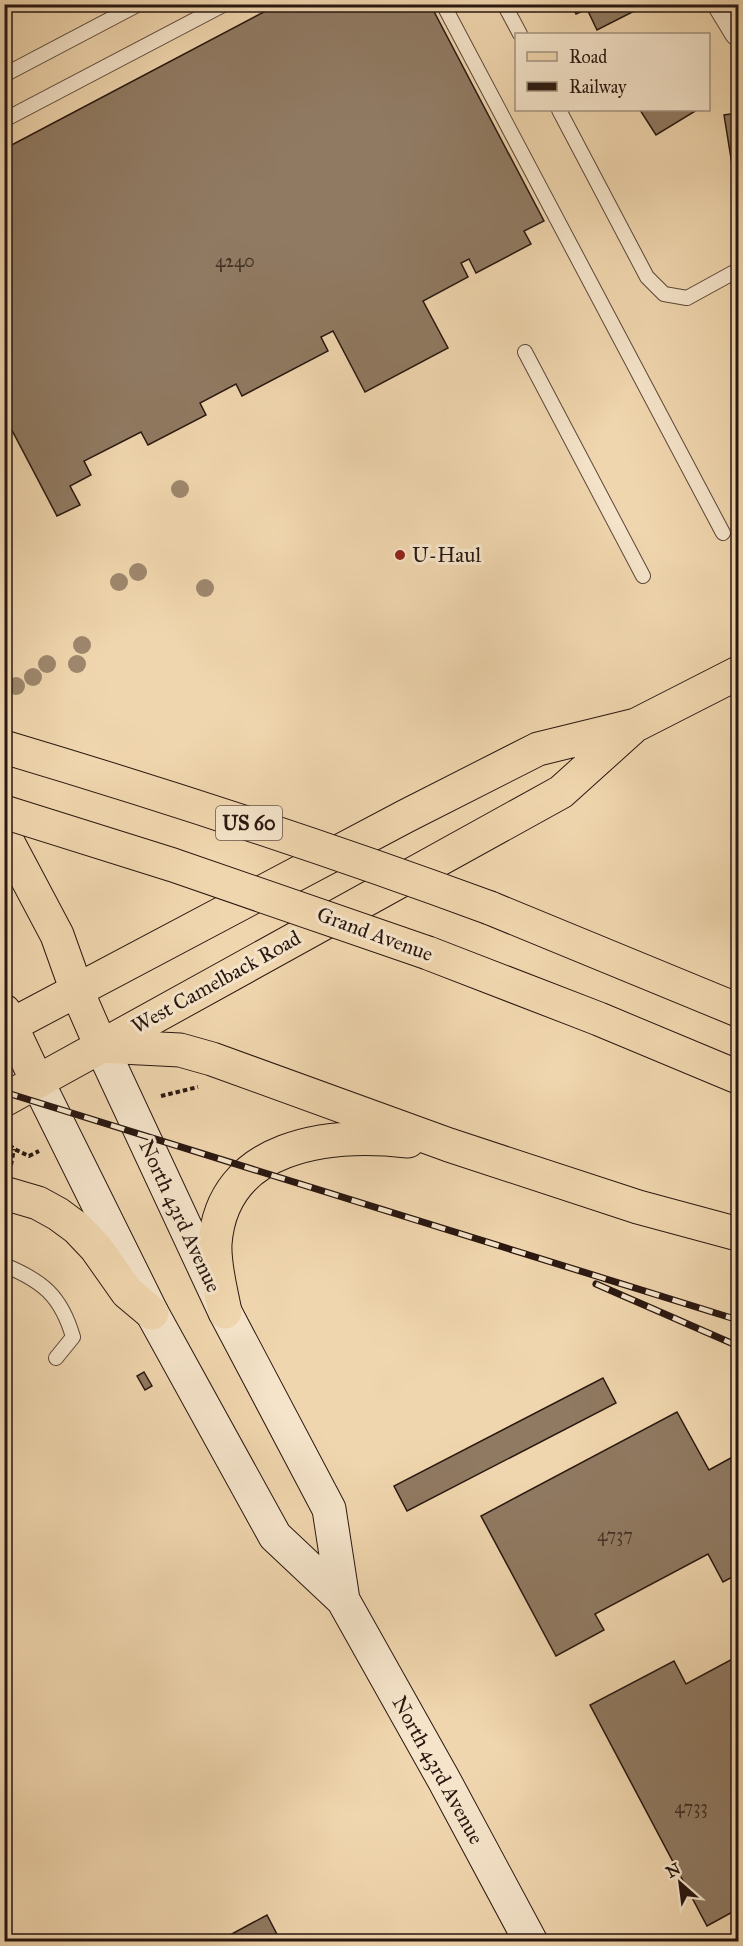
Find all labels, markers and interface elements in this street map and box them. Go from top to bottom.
legend [515,33,710,111]
text: Road [569,46,607,68]
text: Railway [569,76,627,98]
house number: 4240 [215,250,255,272]
place label: U-Haul [412,542,481,568]
marker: U-Haul [393,548,407,562]
road number: US 60 [216,806,282,840]
street label: Grand Avenue [313,901,437,967]
street label: West Camelback Road [127,924,306,1039]
street label: North 43rd Avenue [133,1135,227,1297]
house number: 4737 [597,1524,633,1546]
street label: North 43rd Avenue [386,1691,490,1849]
house number: 4733 [674,1796,708,1818]
north arrow [650,1853,710,1913]
text: N [663,1858,684,1882]

